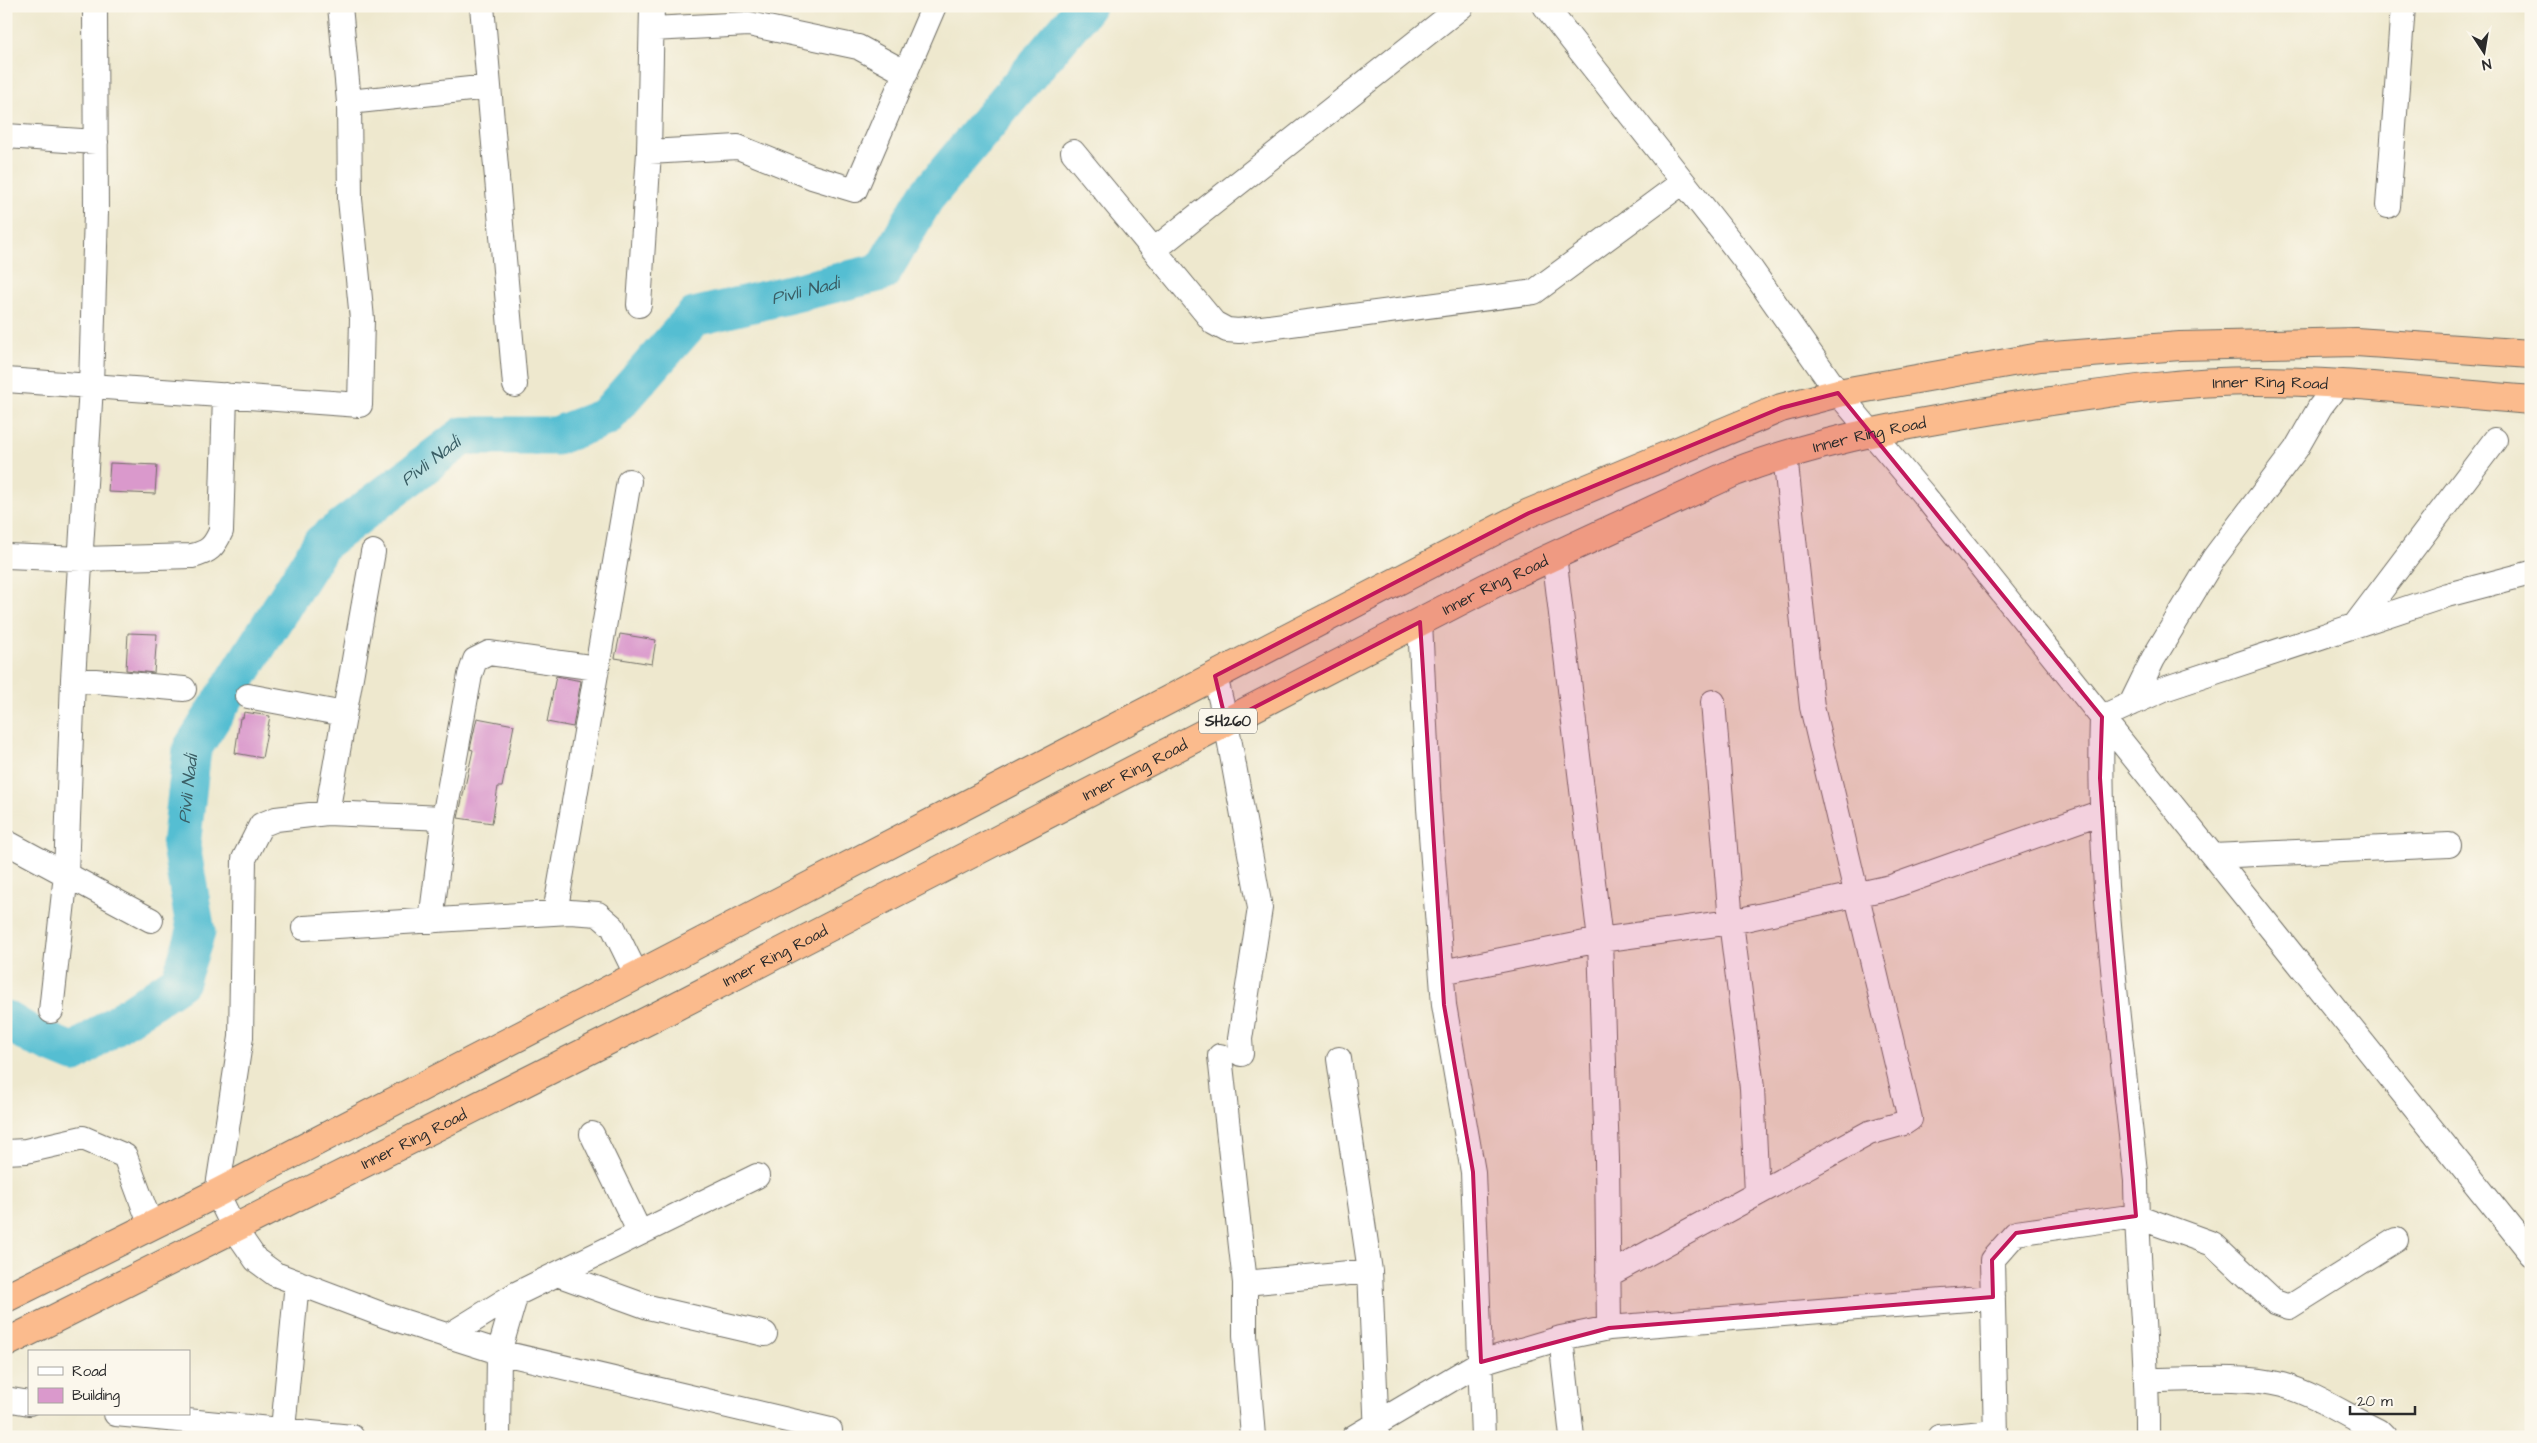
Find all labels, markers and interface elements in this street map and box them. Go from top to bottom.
north arrow [2460,28,2510,78]
text: N [2480,53,2493,74]
water label: Pivli Nadi [769,270,844,311]
street label: Inner Ring Road [2212,371,2328,395]
street label: Inner Ring Road [1810,412,1928,458]
water label: Pivli Nadi [396,429,467,492]
street label: Inner Ring Road [1438,550,1552,621]
road number: SH260 [1199,708,1257,734]
street label: Inner Ring Road [1079,734,1191,806]
water label: Pivli Nadi [172,751,204,825]
street label: Inner Ring Road [719,920,832,992]
street label: Inner Ring Road [357,1103,470,1175]
legend [28,1350,190,1416]
text: Road [72,1361,107,1382]
scale bar [2350,1383,2414,1415]
text: Building [72,1385,120,1407]
text: 20 m [2357,1391,2393,1412]

